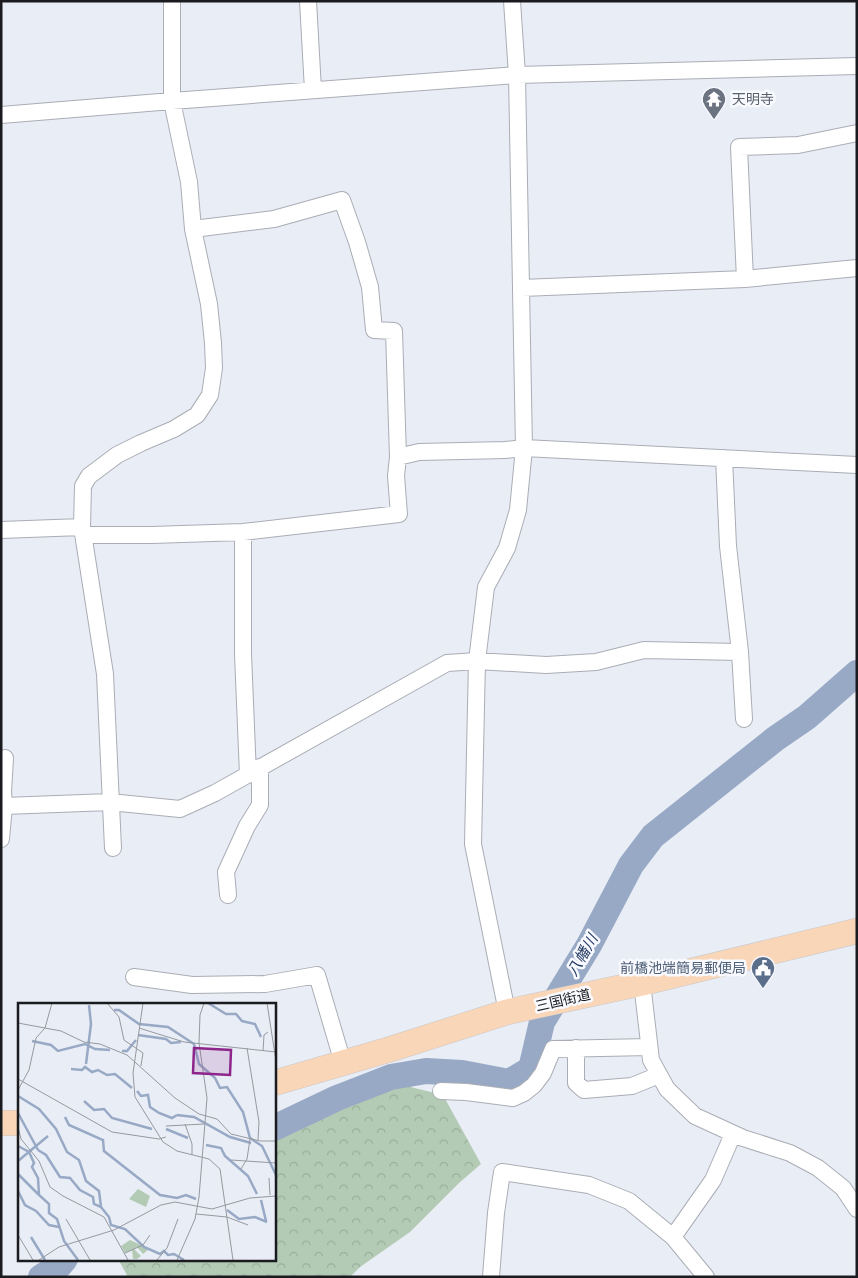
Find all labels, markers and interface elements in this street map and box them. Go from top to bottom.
temple icon: 天明寺 [701,86,727,120]
place label: 天明寺 [732,89,774,109]
water label: 八幡川 [562,929,603,980]
public building icon: 前橋池端簡易郵便局 [750,955,776,989]
place label: 前橋池端簡易郵便局 [620,958,746,978]
street label: 三国街道 [533,984,593,1016]
inset map [18,1003,275,1260]

